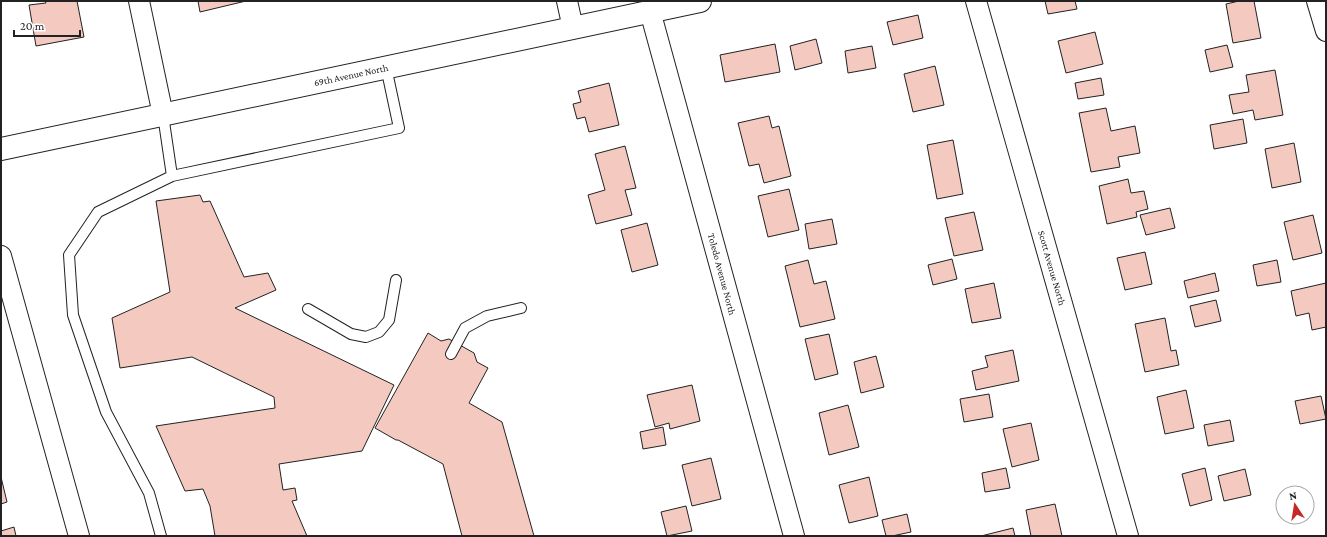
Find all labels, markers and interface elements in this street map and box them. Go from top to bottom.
scale bar [14,12,80,38]
text: 20 m [20,19,45,33]
street label: 69th Avenue North [313,62,390,88]
street label: Scott Avenue North [1036,229,1068,307]
street label: Toledo Avenue North [706,232,738,317]
north arrow [1275,485,1315,525]
text: N [1288,488,1298,502]

